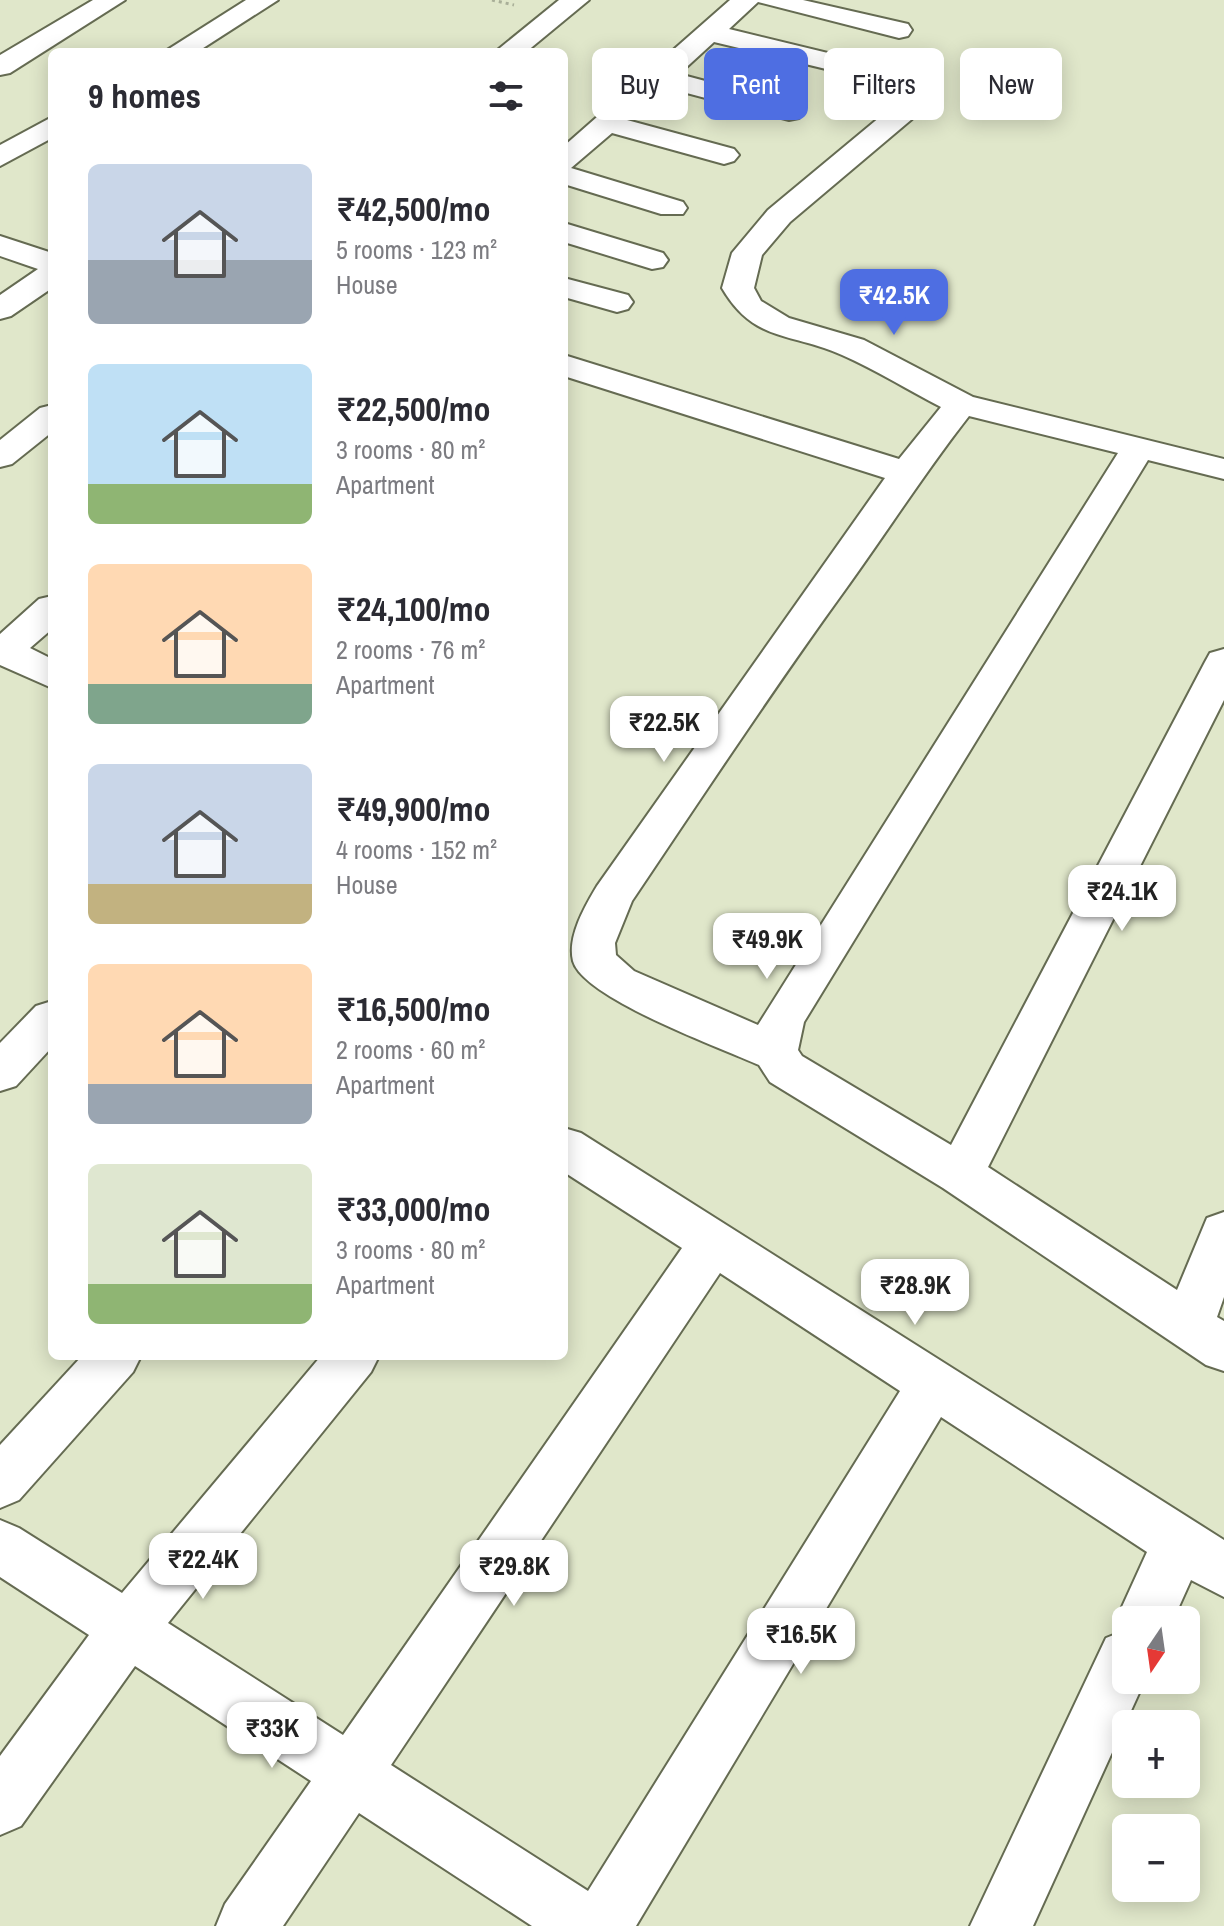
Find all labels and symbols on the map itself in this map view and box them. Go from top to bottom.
pin: ₹42.5K [829,269,959,337]
pin: ₹22.5K [599,696,729,764]
pin: ₹24.1K [1057,865,1187,933]
pin: ₹49.9K [702,913,832,981]
pin: ₹28.9K [850,1259,980,1327]
pin: ₹22.4K [138,1533,268,1601]
pin: ₹29.8K [449,1540,579,1608]
north arrow [1112,1606,1200,1694]
pin: ₹16.5K [736,1608,866,1676]
pin: ₹33K [225,1702,319,1770]

